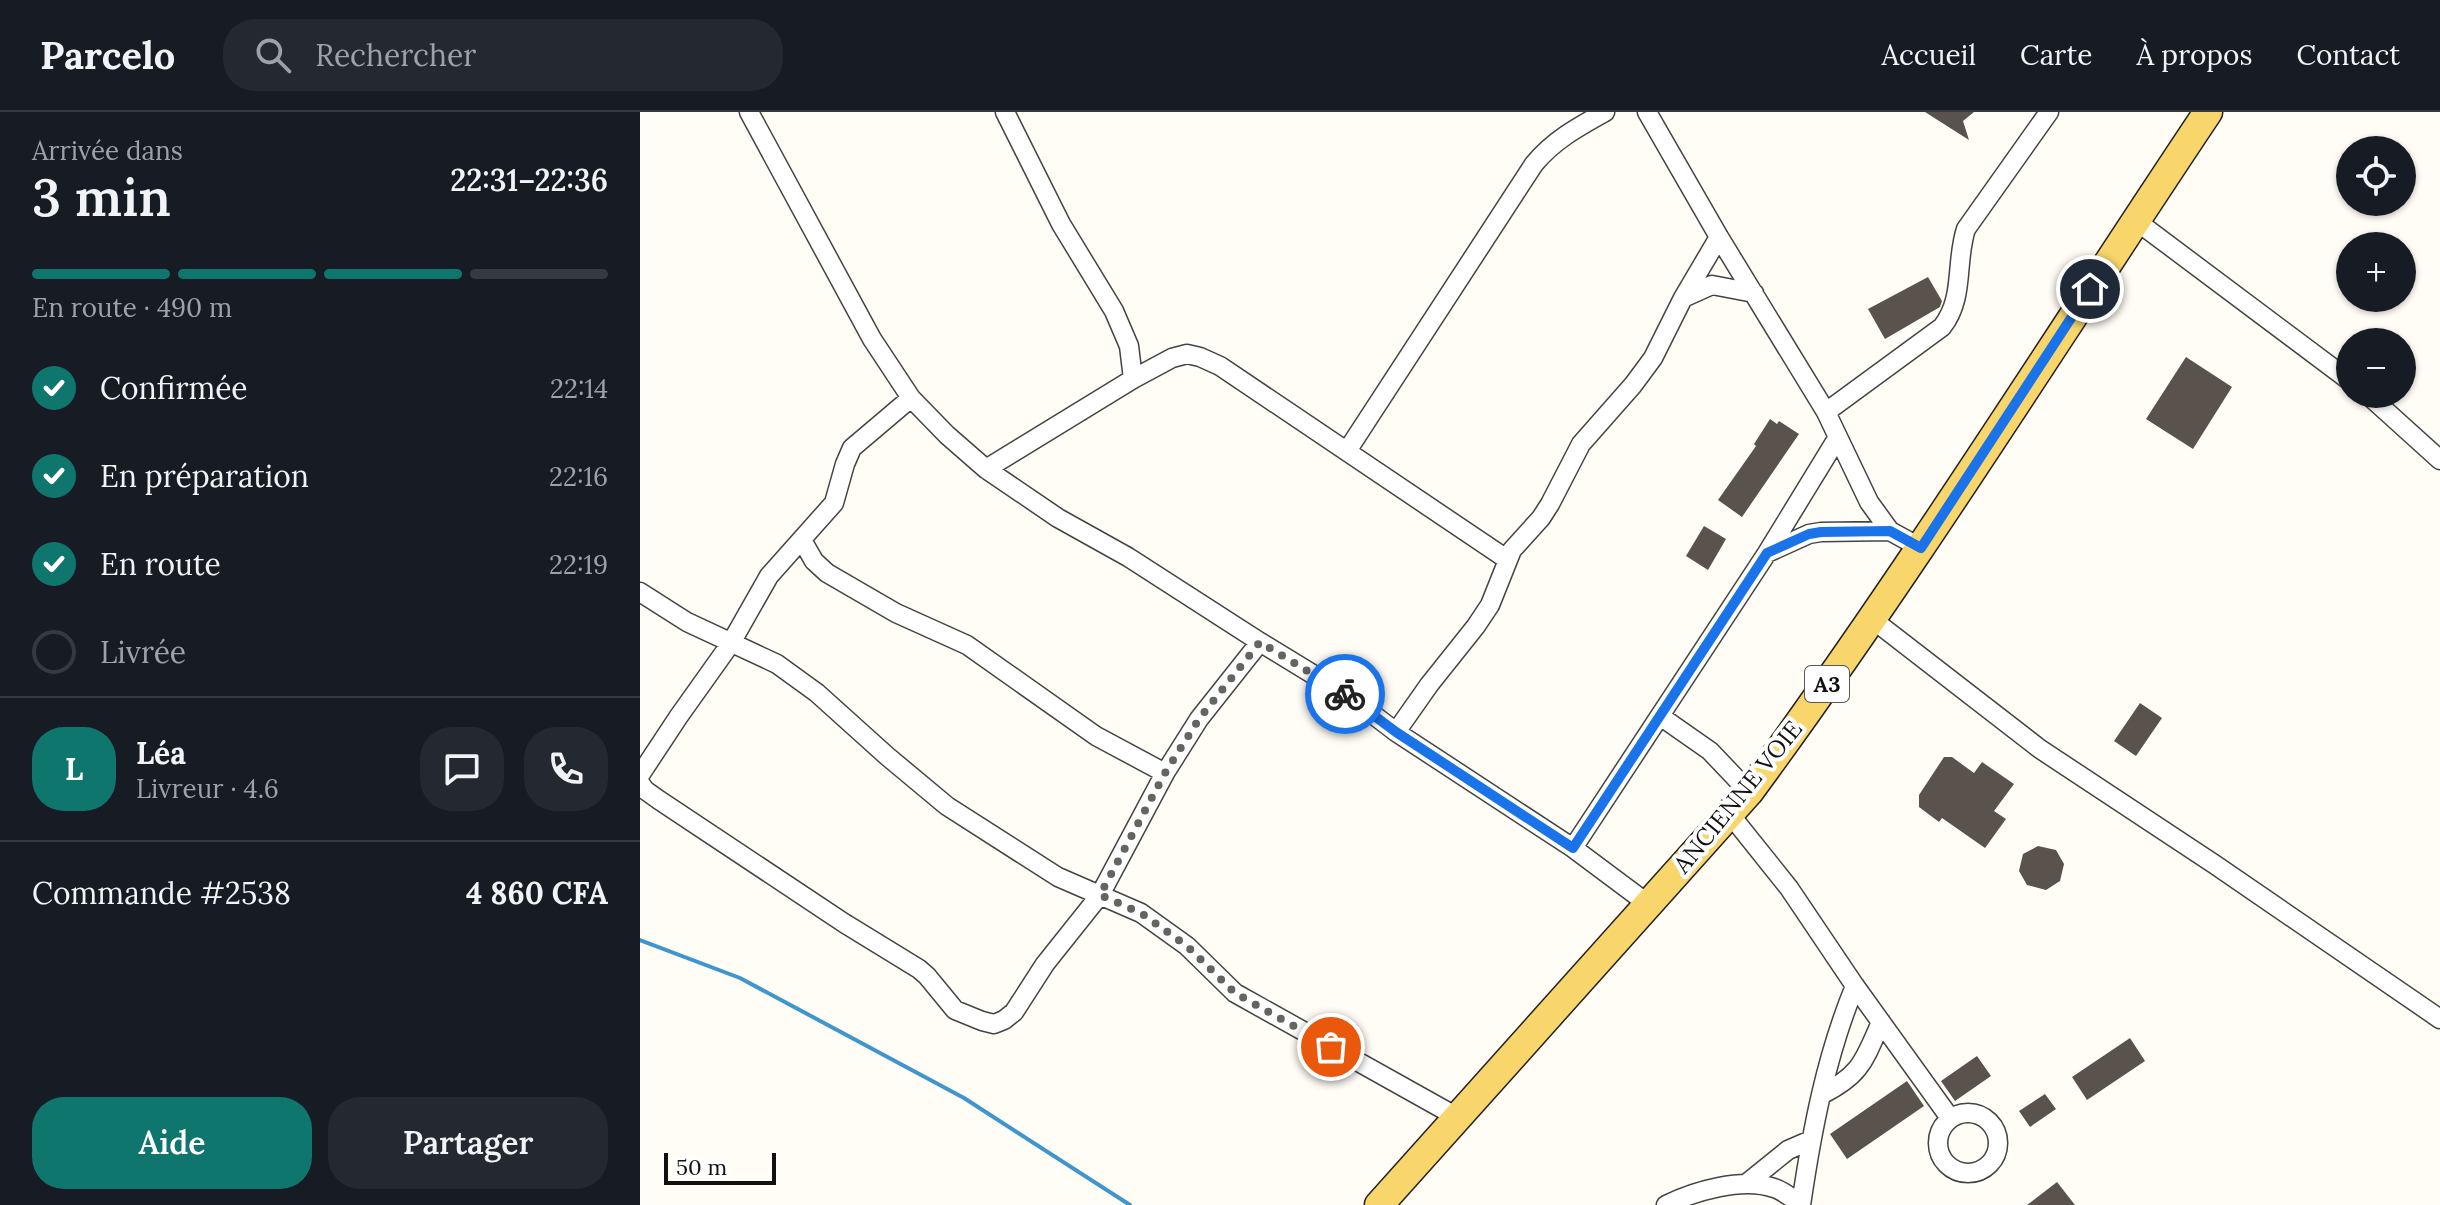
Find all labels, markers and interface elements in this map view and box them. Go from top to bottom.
search box [223,19,783,91]
text: Parcelo [40,31,175,79]
icon: search [251,33,295,77]
text: Rechercher [315,36,476,74]
text: Accueil [1882,37,1976,73]
text: Carte [2020,37,2092,73]
text: À propos [2136,37,2252,73]
text: Contact [2296,37,2400,73]
text: Arrivée dans [32,134,183,167]
map controls [2336,136,2416,408]
button: locate [2336,136,2416,216]
text: 22:31–22:36 [450,161,608,199]
text: 3 min [32,164,171,230]
button: + [2336,232,2416,312]
pin [2056,255,2124,323]
icon: home [2068,267,2112,311]
text: En route · 490 m [32,291,232,324]
button: − [2336,328,2416,408]
icon: check [32,366,76,410]
text: Confirmée [100,369,248,407]
text: 22:14 [550,372,608,405]
icon: check [32,454,76,498]
text: En préparation [100,457,309,495]
text: 22:16 [549,460,608,493]
icon: check [32,542,76,586]
text: En route [100,545,221,583]
text: 22:19 [549,548,608,581]
text: Livrée [100,633,186,671]
courier [1305,654,1385,734]
road number: A3 [1805,666,1849,702]
icon: bike [1323,672,1367,716]
street label: ANCIENNE VOIE [1666,714,1809,880]
button: chat [420,727,504,811]
button: phone [524,727,608,811]
text: Léa [136,734,186,772]
text: L [65,750,83,788]
text: Livreur · 4.6 [136,772,279,805]
text: Commande #2538 [32,874,291,912]
text: 4 860 CFA [466,874,608,912]
pin [1297,1013,1365,1081]
icon: bag [1309,1025,1353,1069]
button: Aide [32,1097,312,1189]
button: Partager [328,1097,608,1189]
scale bar [664,1149,776,1185]
text: 50 m [676,1153,727,1181]

